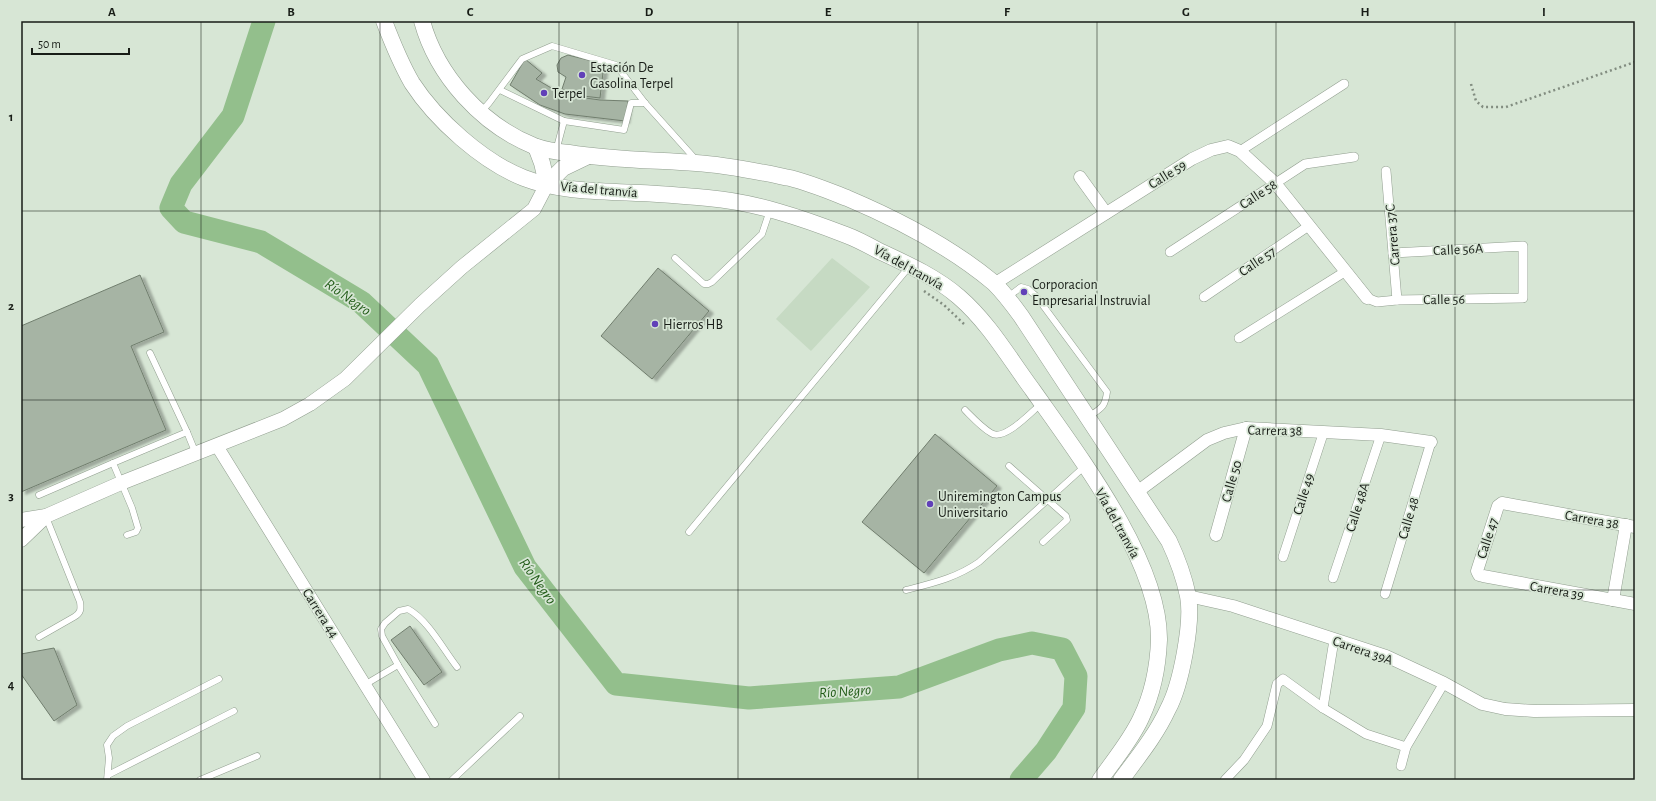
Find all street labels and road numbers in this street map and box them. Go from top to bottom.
street label: Calle 59 [1146,158,1189,192]
street label: Calle 58 [1237,178,1280,212]
street label: Vía del tranvía [560,180,639,200]
street label: Carrera 37C [1383,204,1403,266]
street label: Calle 56A [1433,242,1483,258]
street label: Vía del tranvía [871,243,946,293]
street label: Calle 57 [1237,244,1279,279]
street label: Calle 56 [1423,293,1465,307]
street label: Carrera 38 [1248,424,1302,438]
street label: Calle 50 [1219,459,1245,504]
street label: Calle 49 [1291,472,1317,517]
street label: Calle 48A [1343,481,1372,534]
street label: Vía del tranvía [1092,486,1142,561]
street label: Calle 48 [1396,496,1422,541]
street label: Carrera 38 [1564,508,1620,532]
street label: Calle 47 [1475,516,1501,560]
street label: Carrera 39 [1529,579,1585,603]
street label: Carrera 44 [299,586,341,641]
street label: Carrera 39A [1331,634,1395,668]

